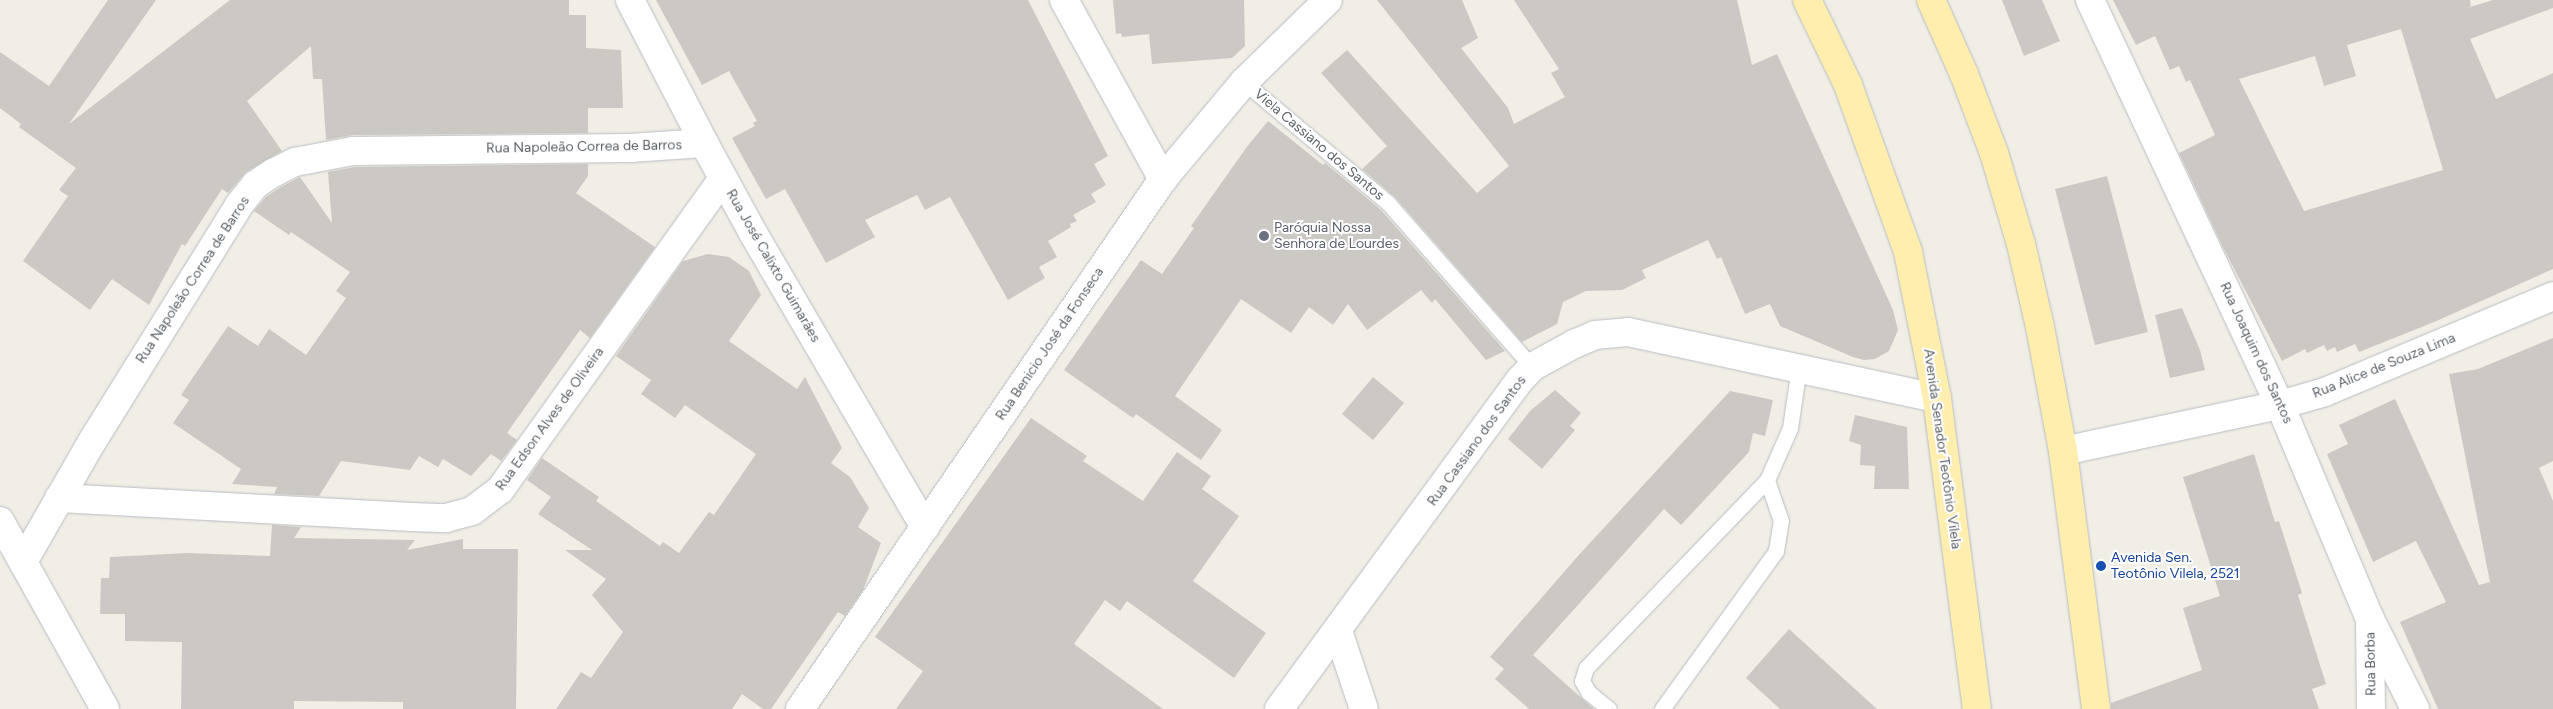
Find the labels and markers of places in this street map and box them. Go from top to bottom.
place label: Paróquia Nossa Senhora de Lourdes [1274,220,1399,252]
marker: Paróquia Nossa Senhora de Lourdes [1258,230,1270,242]
place label: Avenida Sen. Teotônio Vilela, 2521 [2111,550,2240,582]
marker: Avenida Sen. Teotônio Vilela, 2521 [2095,560,2107,572]

